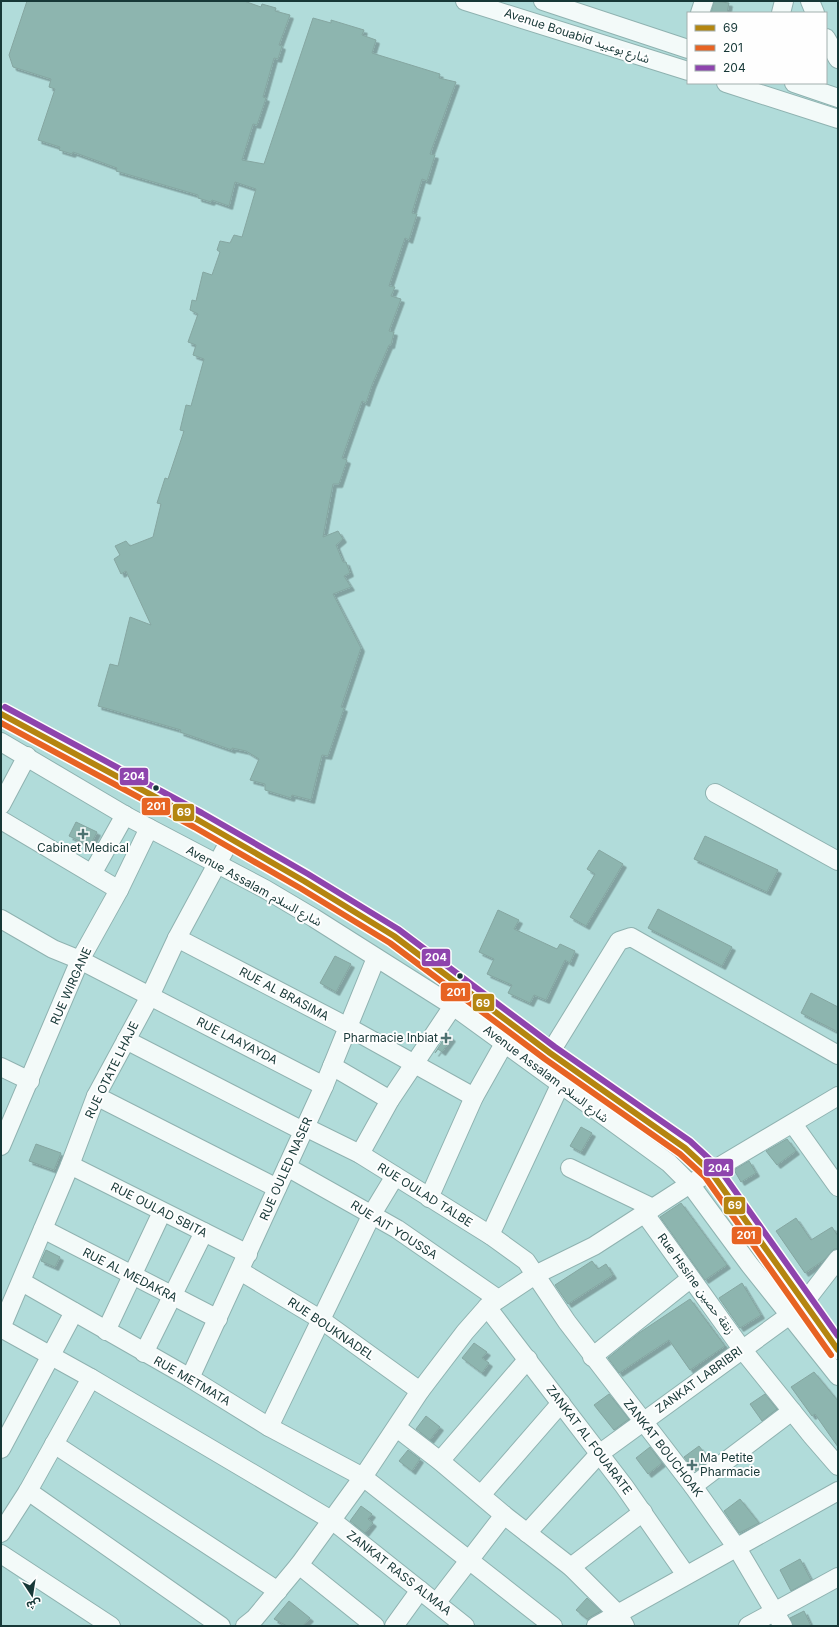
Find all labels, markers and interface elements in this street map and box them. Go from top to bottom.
street label: Avenue Bouabid شارع بوعبيد [502,5,652,68]
legend [687,12,827,84]
text: 69 [723,20,738,35]
text: 201 [723,40,743,55]
text: 204 [723,60,746,75]
line badge: 204 [119,767,149,786]
text: 204 [123,769,145,783]
unlabelled marker [151,783,161,793]
line badge: 201 [141,797,171,816]
text: 201 [146,799,166,813]
line badge: 69 [172,803,195,822]
text: 69 [177,805,191,819]
marker: Cabinet Medical [77,828,89,840]
place label: Cabinet Medical [37,840,129,855]
street label: Avenue Assalam شارع السلام [183,842,325,931]
street label: RUE WIRGANE [47,945,94,1027]
line badge: 204 [421,948,451,967]
text: 204 [425,950,447,964]
street label: RUE AL BRASIMA [237,964,332,1024]
unlabelled marker [455,971,465,981]
line badge: 201 [440,982,471,1002]
text: 201 [446,985,466,999]
line badge: 69 [472,993,495,1012]
text: 69 [476,996,490,1010]
street label: RUE LAAYAYDA [194,1014,280,1067]
street label: RUE OTATE LHAJE [81,1019,142,1121]
street label: Avenue Assalam شارع السلام [480,1022,612,1127]
place label: Pharmacie Inbiat [343,1030,438,1045]
marker: Pharmacie Inbiat [441,1033,451,1043]
street label: RUE OULED NASER [256,1115,315,1223]
line badge: 204 [703,1158,734,1177]
street label: RUE OULAD TALBE [375,1159,476,1230]
text: 204 [708,1161,730,1175]
street label: RUE OULAD SBITA [108,1179,210,1240]
line badge: 69 [723,1196,746,1215]
street label: RUE AIT YOUSSA [348,1197,440,1262]
text: 69 [728,1198,742,1212]
line badge: 201 [731,1226,762,1245]
text: 201 [736,1228,756,1242]
street label: Rue Hssine زنقة حصين [655,1230,738,1337]
street label: RUE AL MEDAKRA [80,1244,180,1305]
street label: RUE BOUKNADEL [285,1294,378,1363]
street label: ZANKAT LABRIBRI [652,1343,745,1416]
street label: RUE METMATA [151,1353,233,1409]
street label: ZANKAT AL FOUARATE [543,1382,635,1497]
street label: ZANKAT BOUCHOAK [621,1396,706,1500]
place label: Ma Petite Pharmacie [700,1450,760,1479]
marker: Ma Petite Pharmacie [687,1460,697,1470]
street label: ZANKAT RASS ALMAA [344,1527,455,1618]
north arrow [12,1575,52,1615]
text: ش [25,1596,43,1613]

